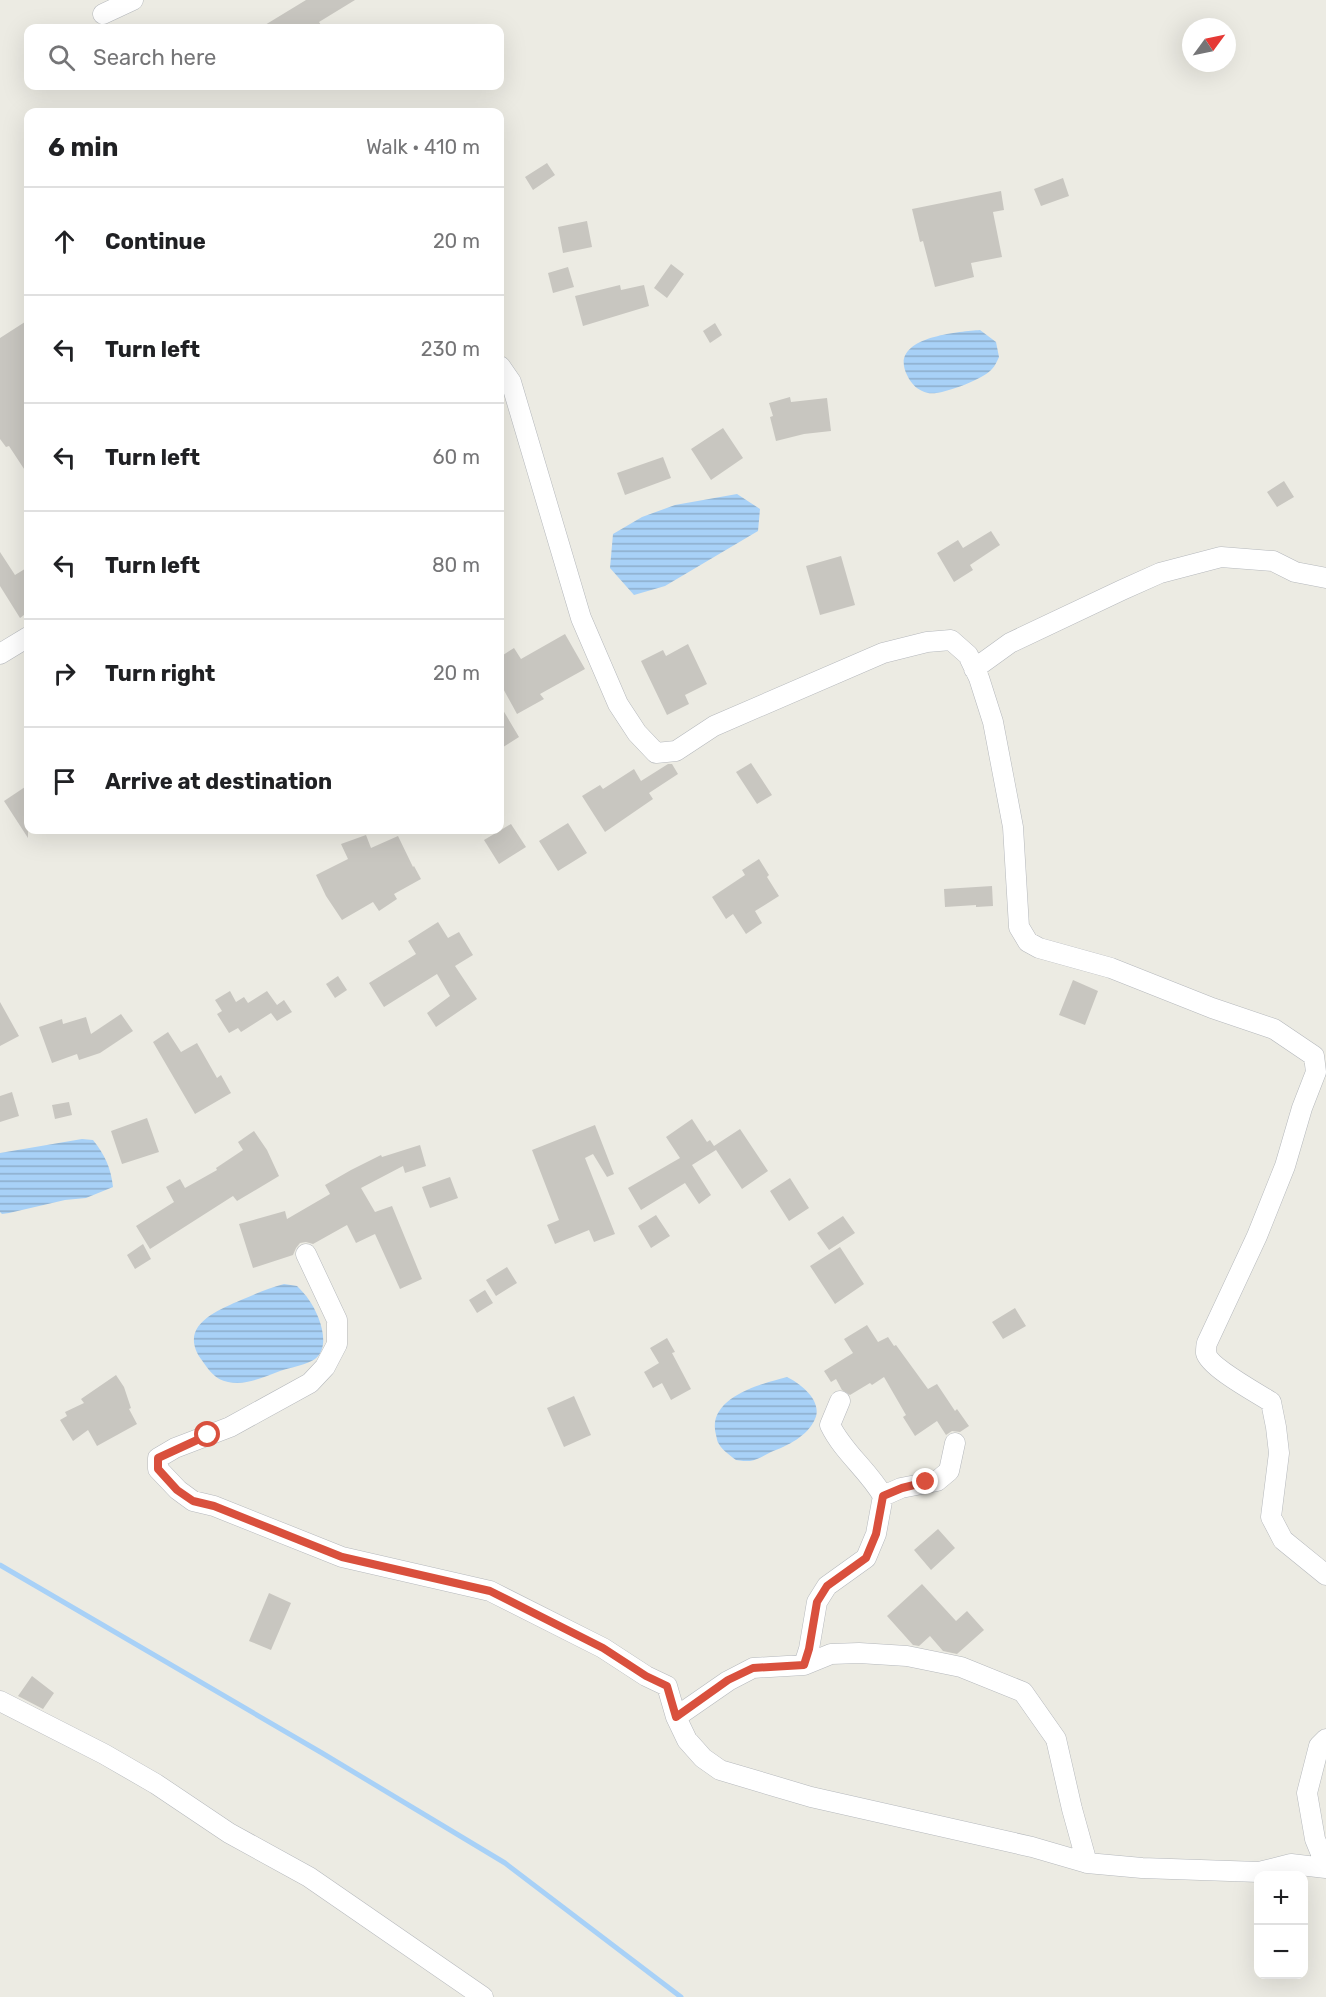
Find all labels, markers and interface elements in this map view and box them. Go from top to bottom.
north arrow [1182,18,1236,72]
search box [24,24,504,90]
icon: search [45,41,78,74]
text: Search here [93,44,216,71]
text: 6 min [48,132,118,163]
text: Walk · 410 m [366,135,480,159]
icon: ahead [48,225,81,258]
text: Continue [105,228,206,255]
text: 20 m [433,229,480,253]
icon: left [48,333,81,366]
text: Turn left [105,336,200,363]
text: 230 m [421,337,480,361]
icon: left [48,441,81,474]
text: Turn left [105,444,200,471]
text: 60 m [433,445,480,469]
icon: left [48,549,81,582]
text: Turn left [105,552,200,579]
text: 80 m [432,553,480,577]
icon: right [48,657,81,690]
text: Turn right [105,660,215,687]
text: 20 m [433,661,480,685]
icon: arrive [48,765,81,798]
text: Arrive at destination [105,768,332,795]
route start [194,1421,220,1447]
route end [912,1468,938,1494]
map controls [1254,1871,1308,1979]
button: + [1254,1871,1308,1925]
button: − [1254,1925,1308,1979]

